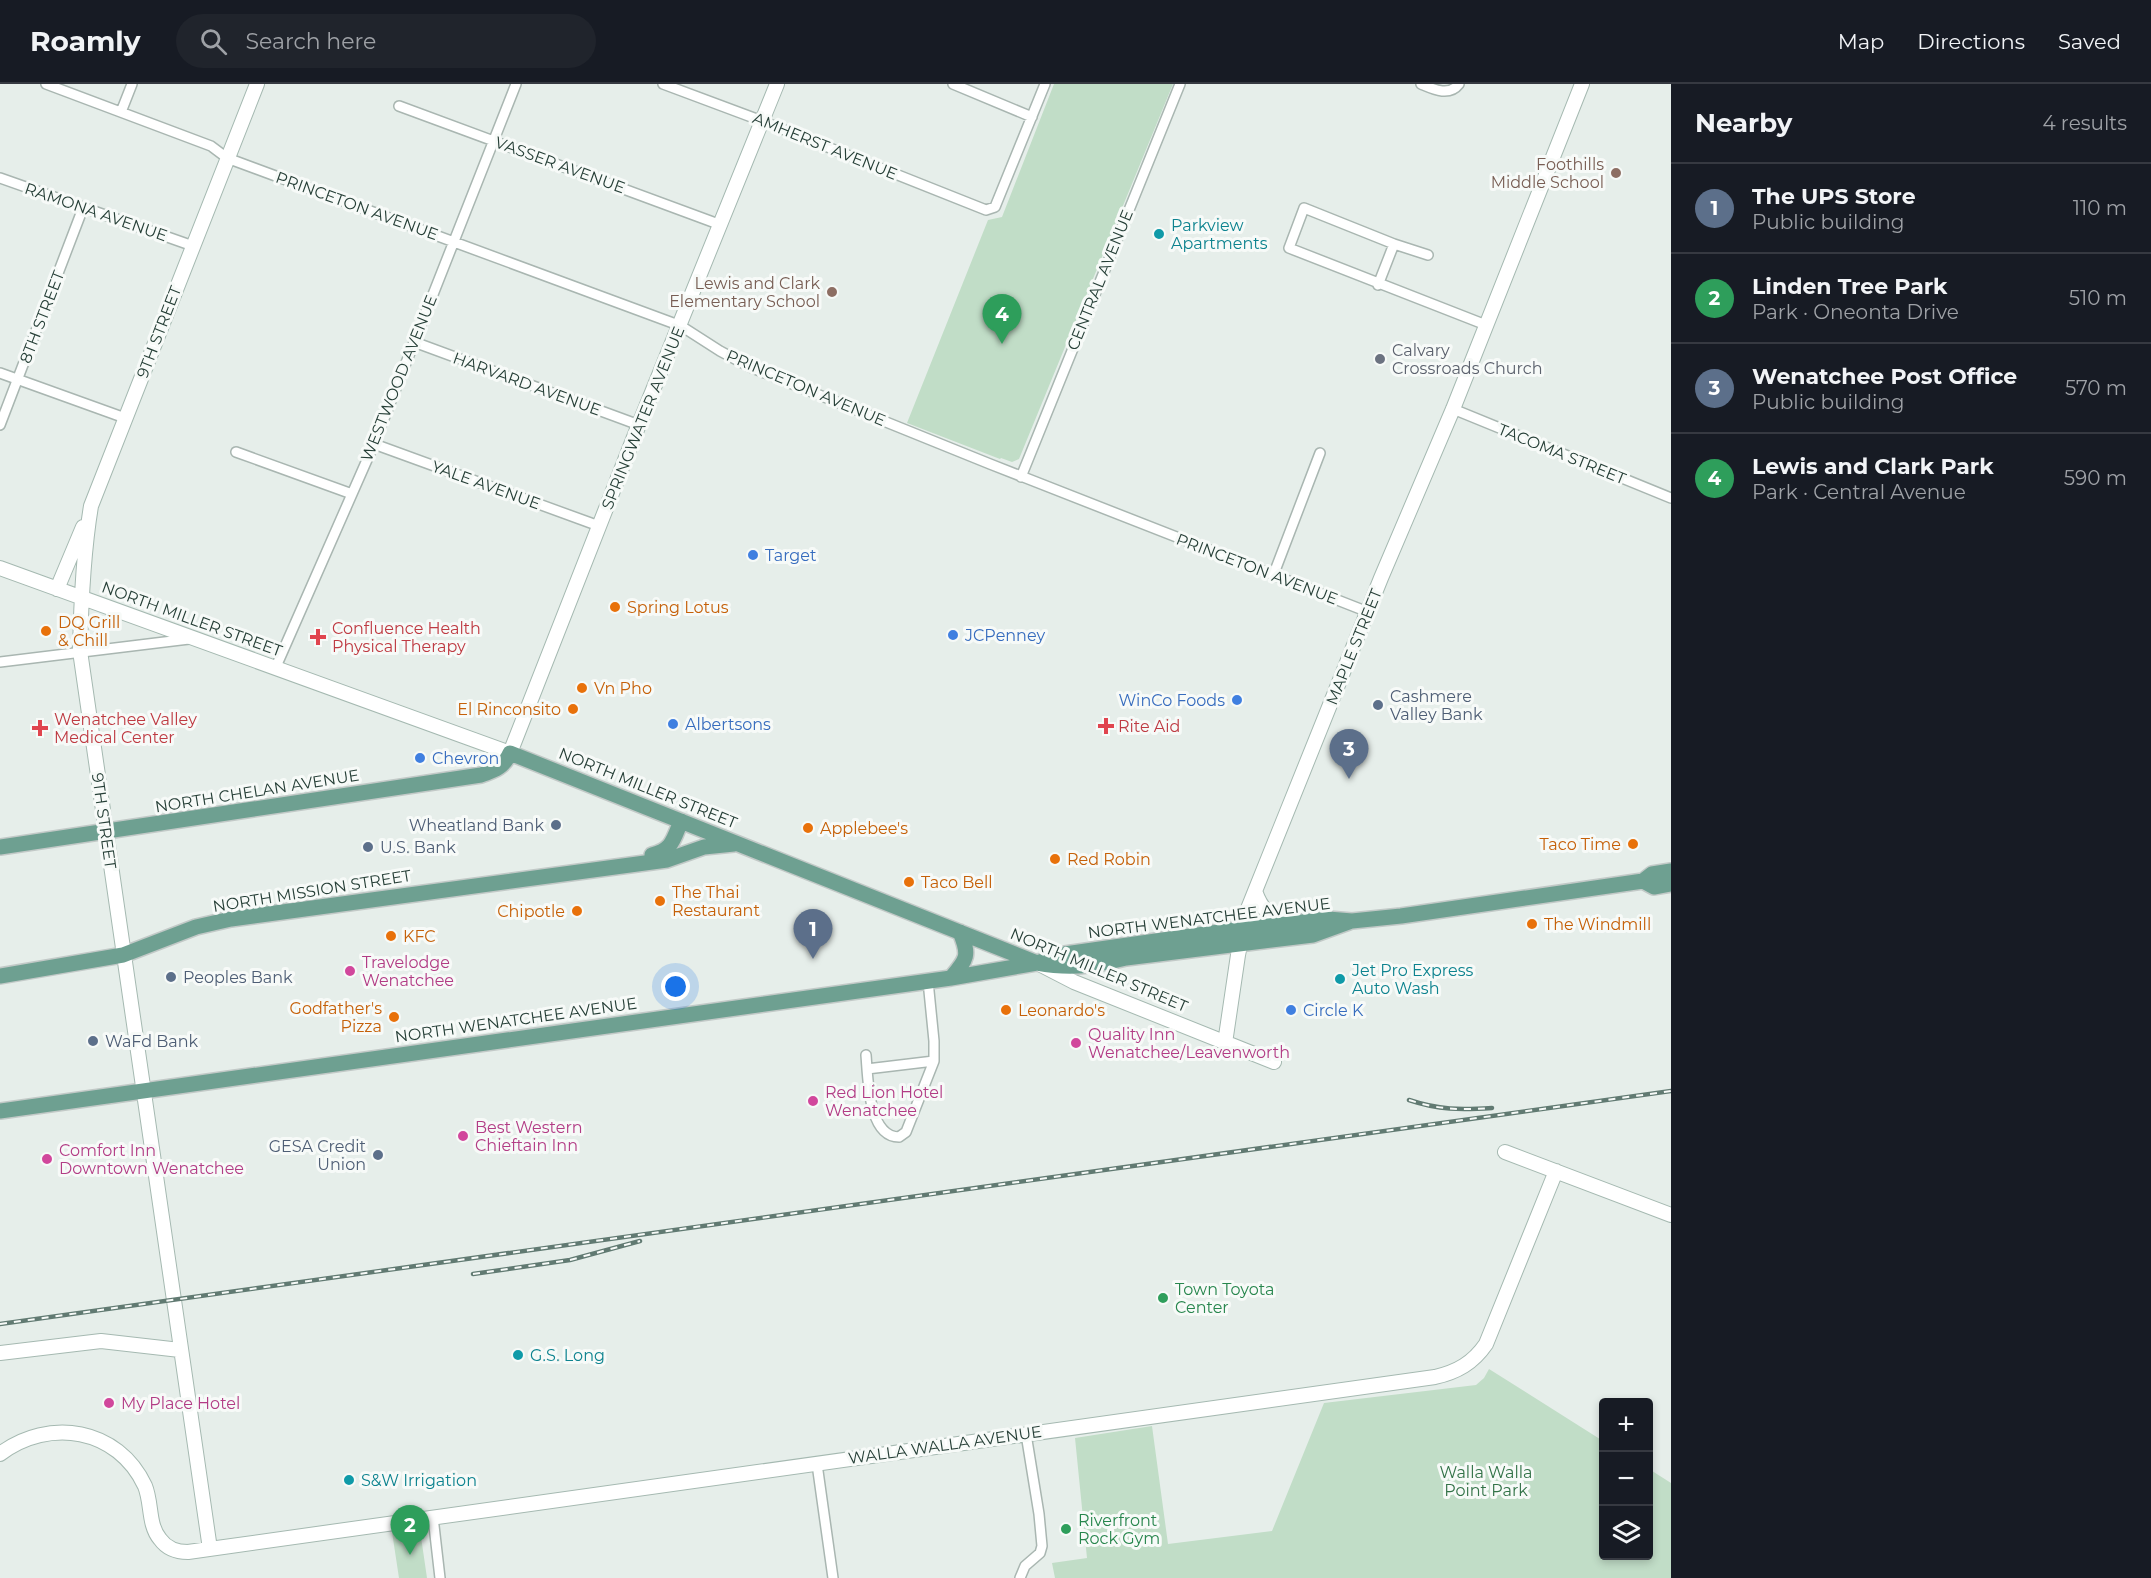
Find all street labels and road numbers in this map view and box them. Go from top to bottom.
street label: AMHERST AVENUE [750,108,900,184]
street label: VASSER AVENUE [492,133,628,197]
street label: PRINCETON AVENUE [273,168,441,244]
street label: RAMONA AVENUE [22,179,170,245]
street label: CENTRAL AVENUE [1063,207,1137,353]
street label: 8TH STREET [16,267,69,366]
street label: 9TH STREET [133,283,186,381]
street label: WESTWOOD AVENUE [357,292,441,464]
street label: SPRINGWATER AVENUE [598,324,688,512]
street label: PRINCETON AVENUE [723,346,889,430]
street label: HARVARD AVENUE [450,348,604,420]
street label: TACOMA STREET [1495,420,1629,489]
street label: YALE AVENUE [429,457,543,513]
street label: PRINCETON AVENUE [1174,529,1340,609]
street label: NORTH MILLER STREET [99,577,286,661]
street label: MAPLE STREET [1322,585,1386,708]
street label: NORTH MILLER STREET [556,743,741,833]
street label: NORTH CHELAN AVENUE [154,765,360,817]
street label: 9TH STREET [88,772,120,871]
street label: NORTH MISSION STREET [211,866,413,916]
street label: NORTH WENATCHEE AVENUE [1087,894,1331,942]
street label: NORTH MILLER STREET [1008,924,1191,1016]
street label: NORTH WENATCHEE AVENUE [394,994,638,1046]
street label: WALLA WALLA AVENUE [847,1422,1043,1468]

